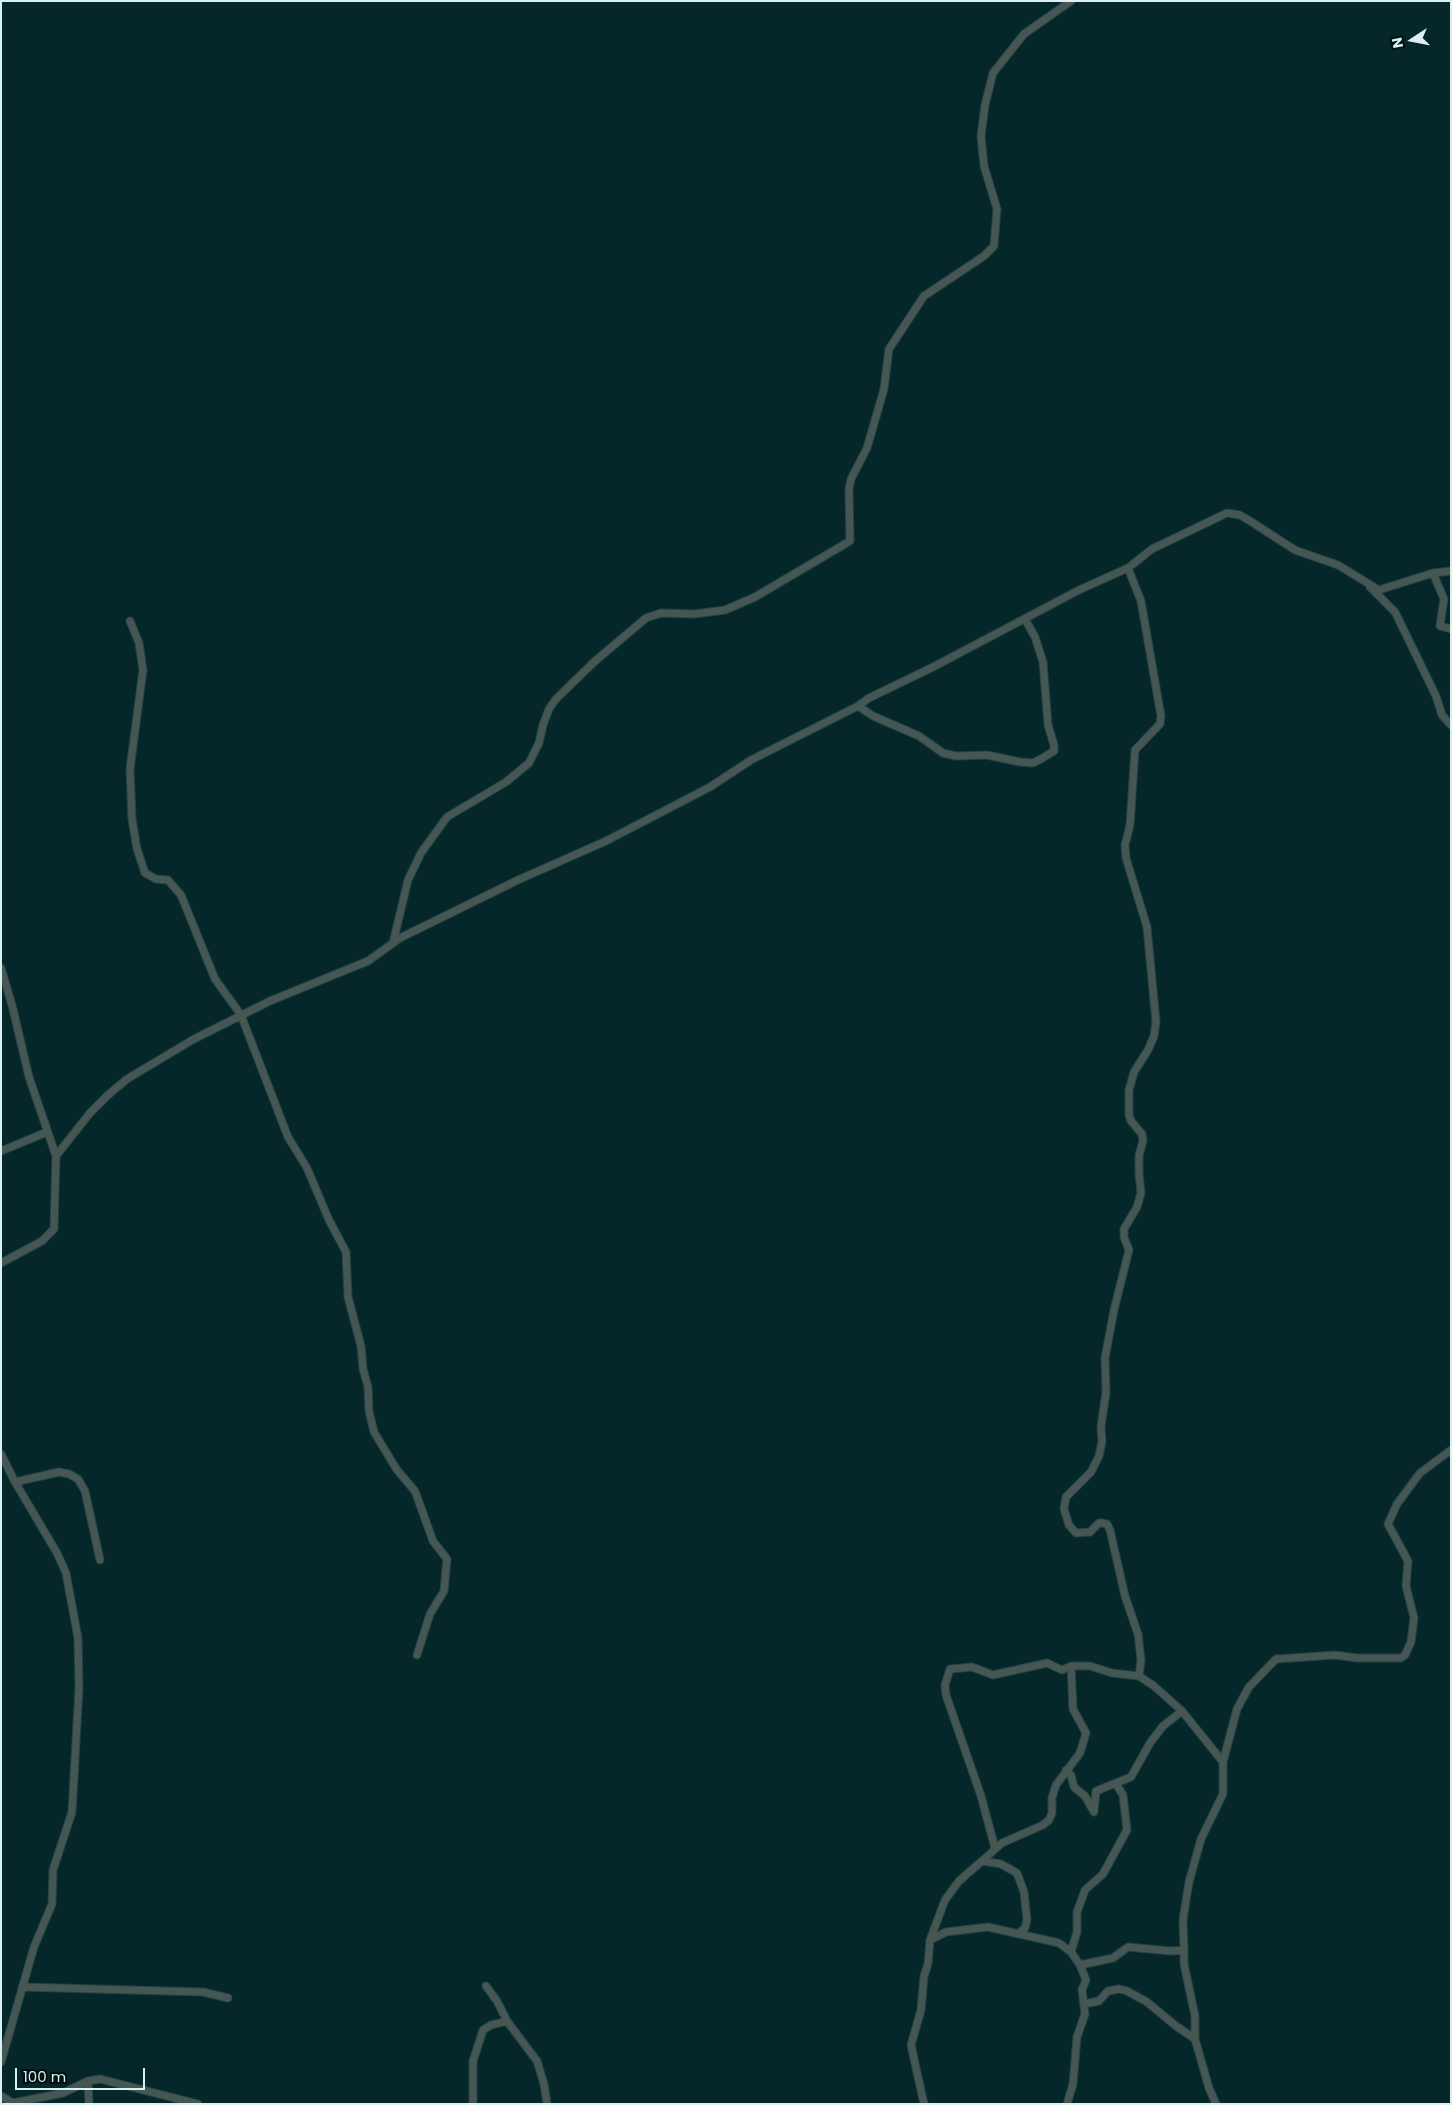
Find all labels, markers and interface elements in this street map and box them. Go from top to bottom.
north arrow [1387,15,1437,65]
text: N [1386,36,1408,50]
scale bar [18,2058,148,2090]
text: 100 m [23,2066,66,2087]

